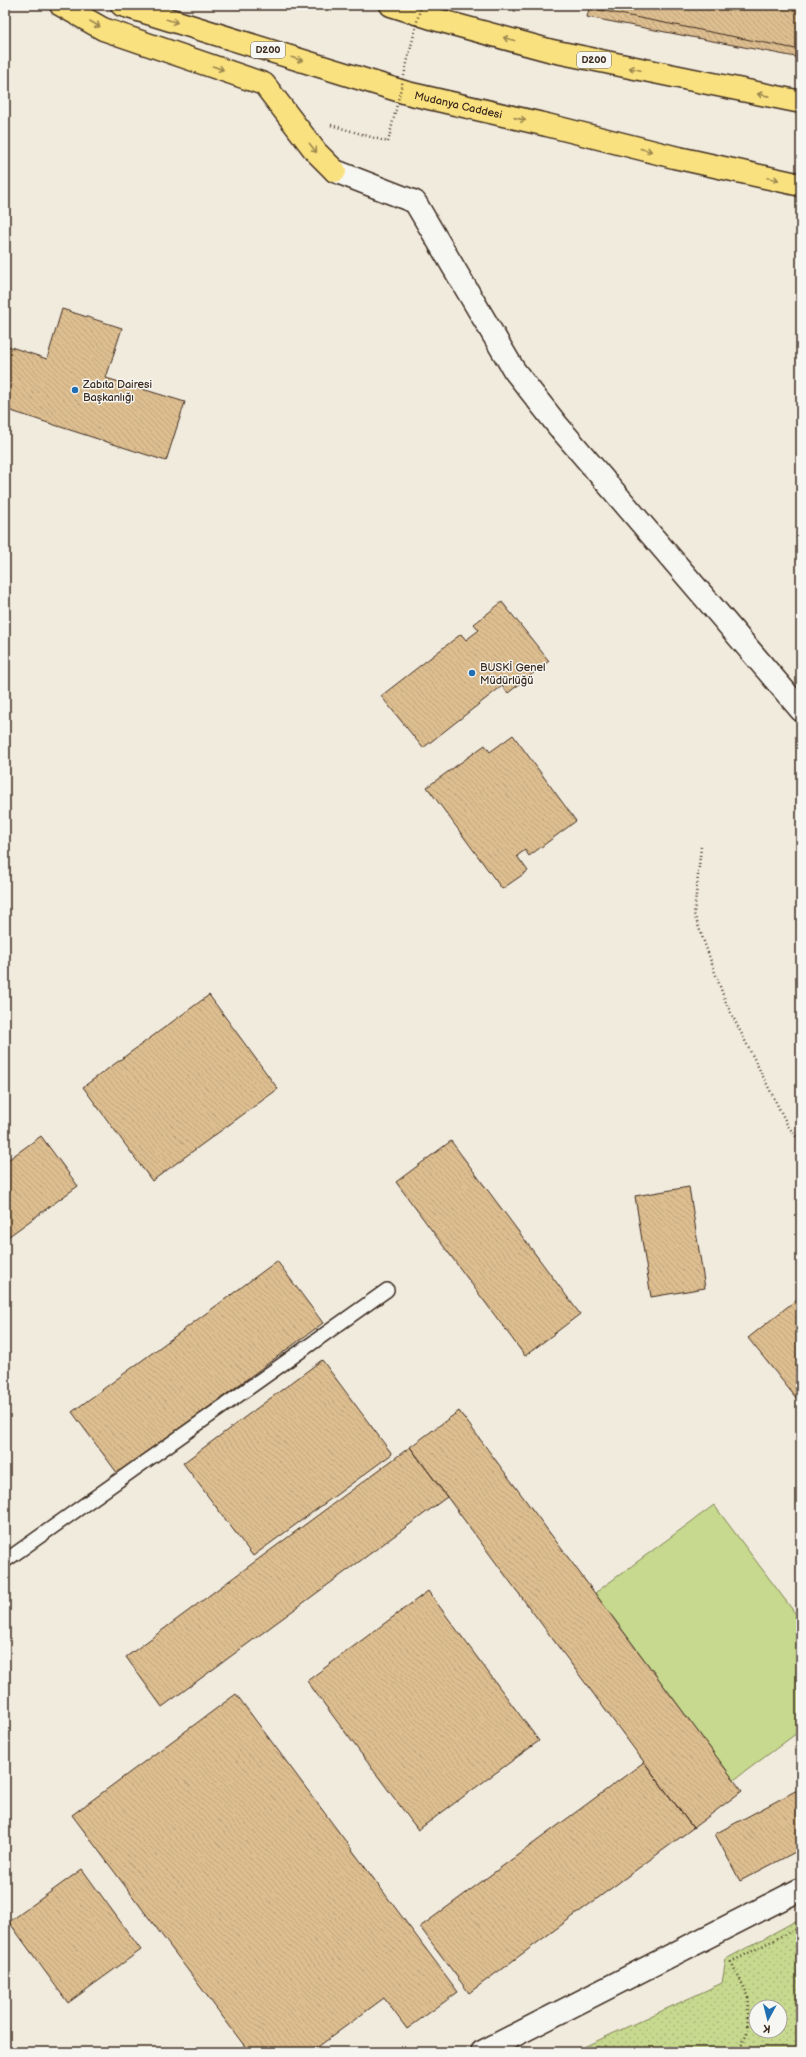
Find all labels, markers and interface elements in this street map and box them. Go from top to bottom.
one-way arrow [166,18,179,25]
one-way arrow [89,21,101,29]
one-way arrow [503,35,516,42]
road number: D200 [251,42,285,58]
road number: D200 [577,52,611,68]
one-way arrow [290,56,303,63]
one-way arrow [629,64,642,72]
one-way arrow [211,65,224,72]
street label: Mudanya Caddesi [413,88,504,121]
one-way arrow [757,91,770,99]
one-way arrow [513,115,526,123]
one-way arrow [309,143,317,154]
one-way arrow [639,147,652,155]
one-way arrow [766,175,779,183]
place label: Zabıta Dairesi Başkanlığı [82,378,152,404]
marker: Zabıta Dairesi Başkanlığı [70,385,80,395]
place label: BUSKİ Genel Müdürlüğü [480,661,545,687]
marker: BUSKİ Genel Müdürlüğü [467,668,477,678]
north arrow [748,1999,788,2039]
text: K [762,2021,771,2035]

